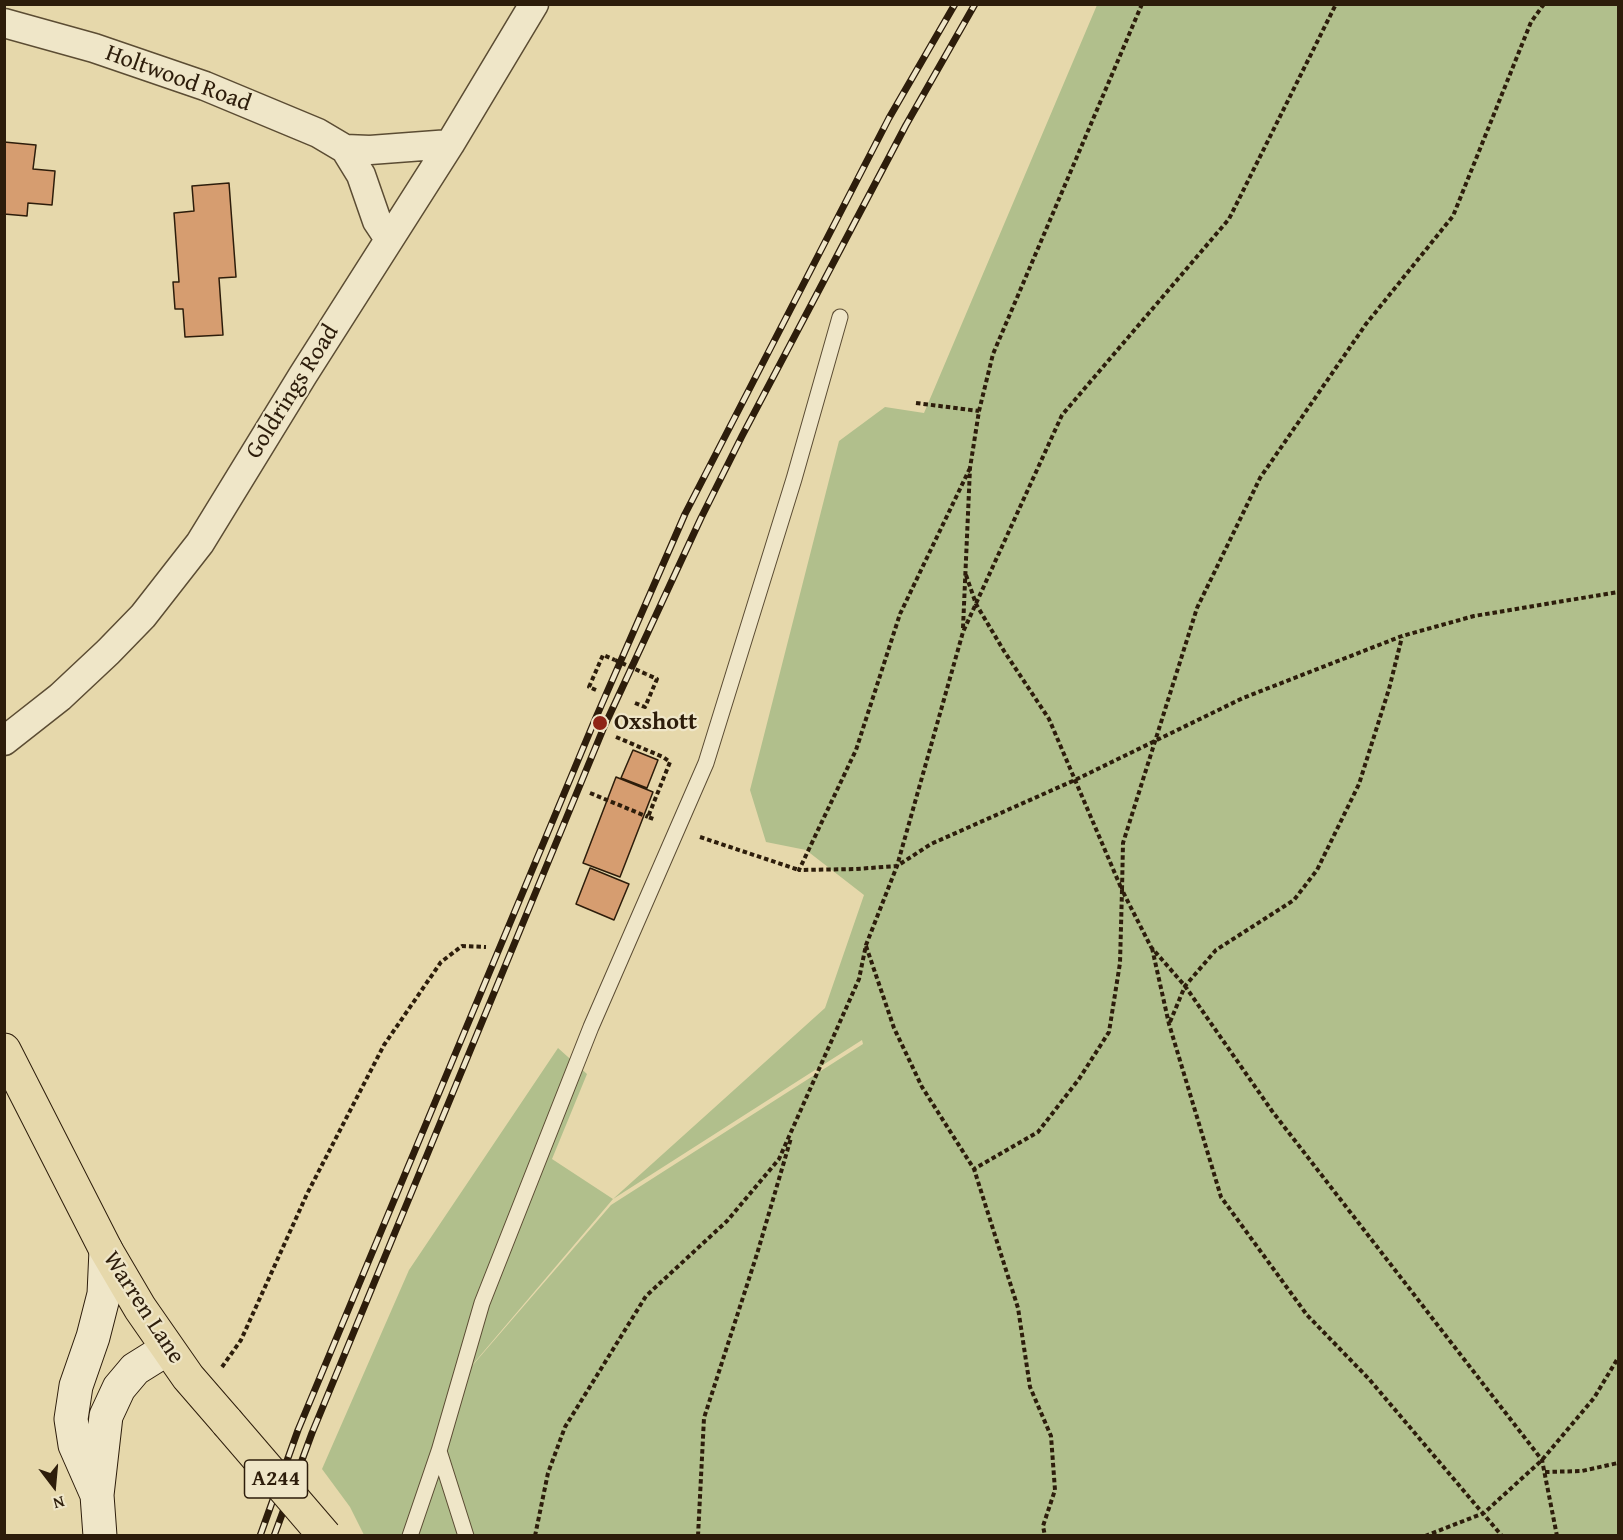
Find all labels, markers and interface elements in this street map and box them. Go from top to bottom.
street label: Holtwood Road [101,39,255,119]
street label: Goldrings Road [240,319,346,465]
place label: Oxshott [614,709,697,737]
marker: Oxshott [591,714,609,732]
street label: Warren Lane [96,1246,190,1370]
north arrow [24,1456,84,1516]
road number: A244 [244,1460,308,1498]
text: N [51,1490,67,1516]

